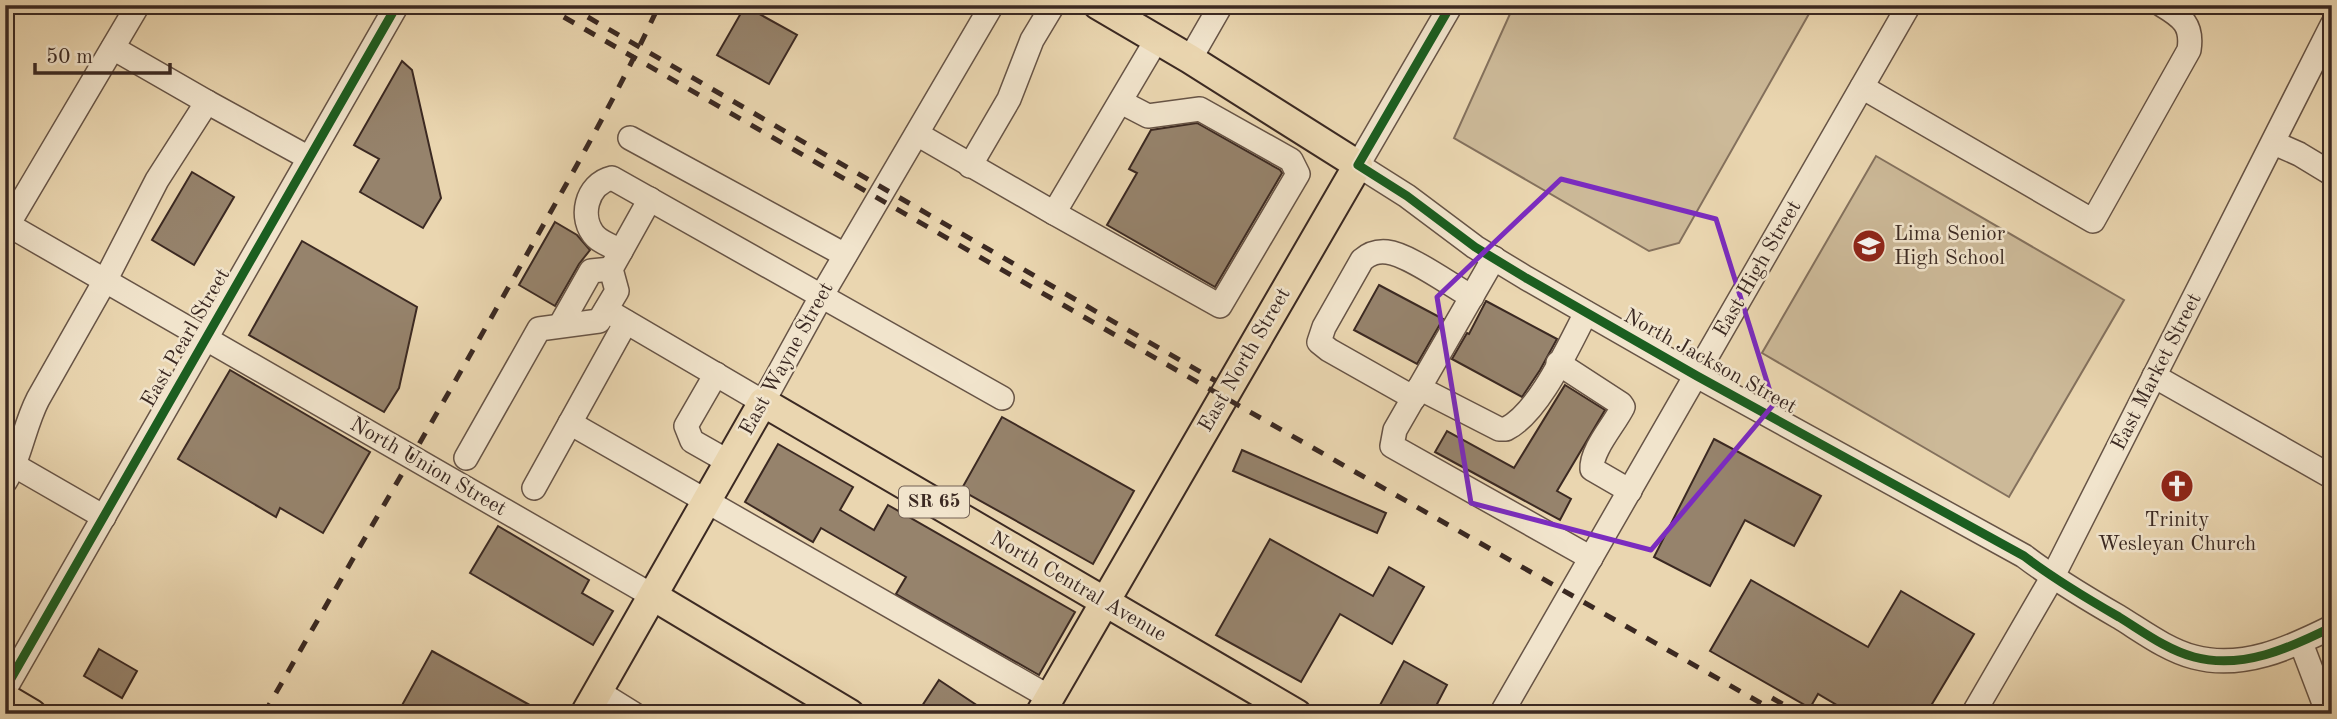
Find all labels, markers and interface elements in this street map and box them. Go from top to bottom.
scale bar [35,32,170,76]
text: 50 m [46,47,93,68]
street label: East High Street [1710,197,1806,341]
place label: Lima Senior High School [1894,224,2006,269]
school or university icon: Lima Senior High School [1850,227,1888,265]
street label: East Pearl Street [138,265,234,411]
street label: East Wayne Street [736,279,838,439]
street label: East North Street [1195,284,1295,436]
street label: East Market Street [2108,290,2206,454]
street label: North Jackson Street [1620,306,1800,418]
street label: North Union Street [346,414,510,520]
church icon: Trinity Wesleyan Church [2158,467,2196,505]
road number: SR 65 [899,486,969,517]
place label: Trinity Wesleyan Church [2098,510,2256,555]
street label: North Central Avenue [986,528,1170,646]

